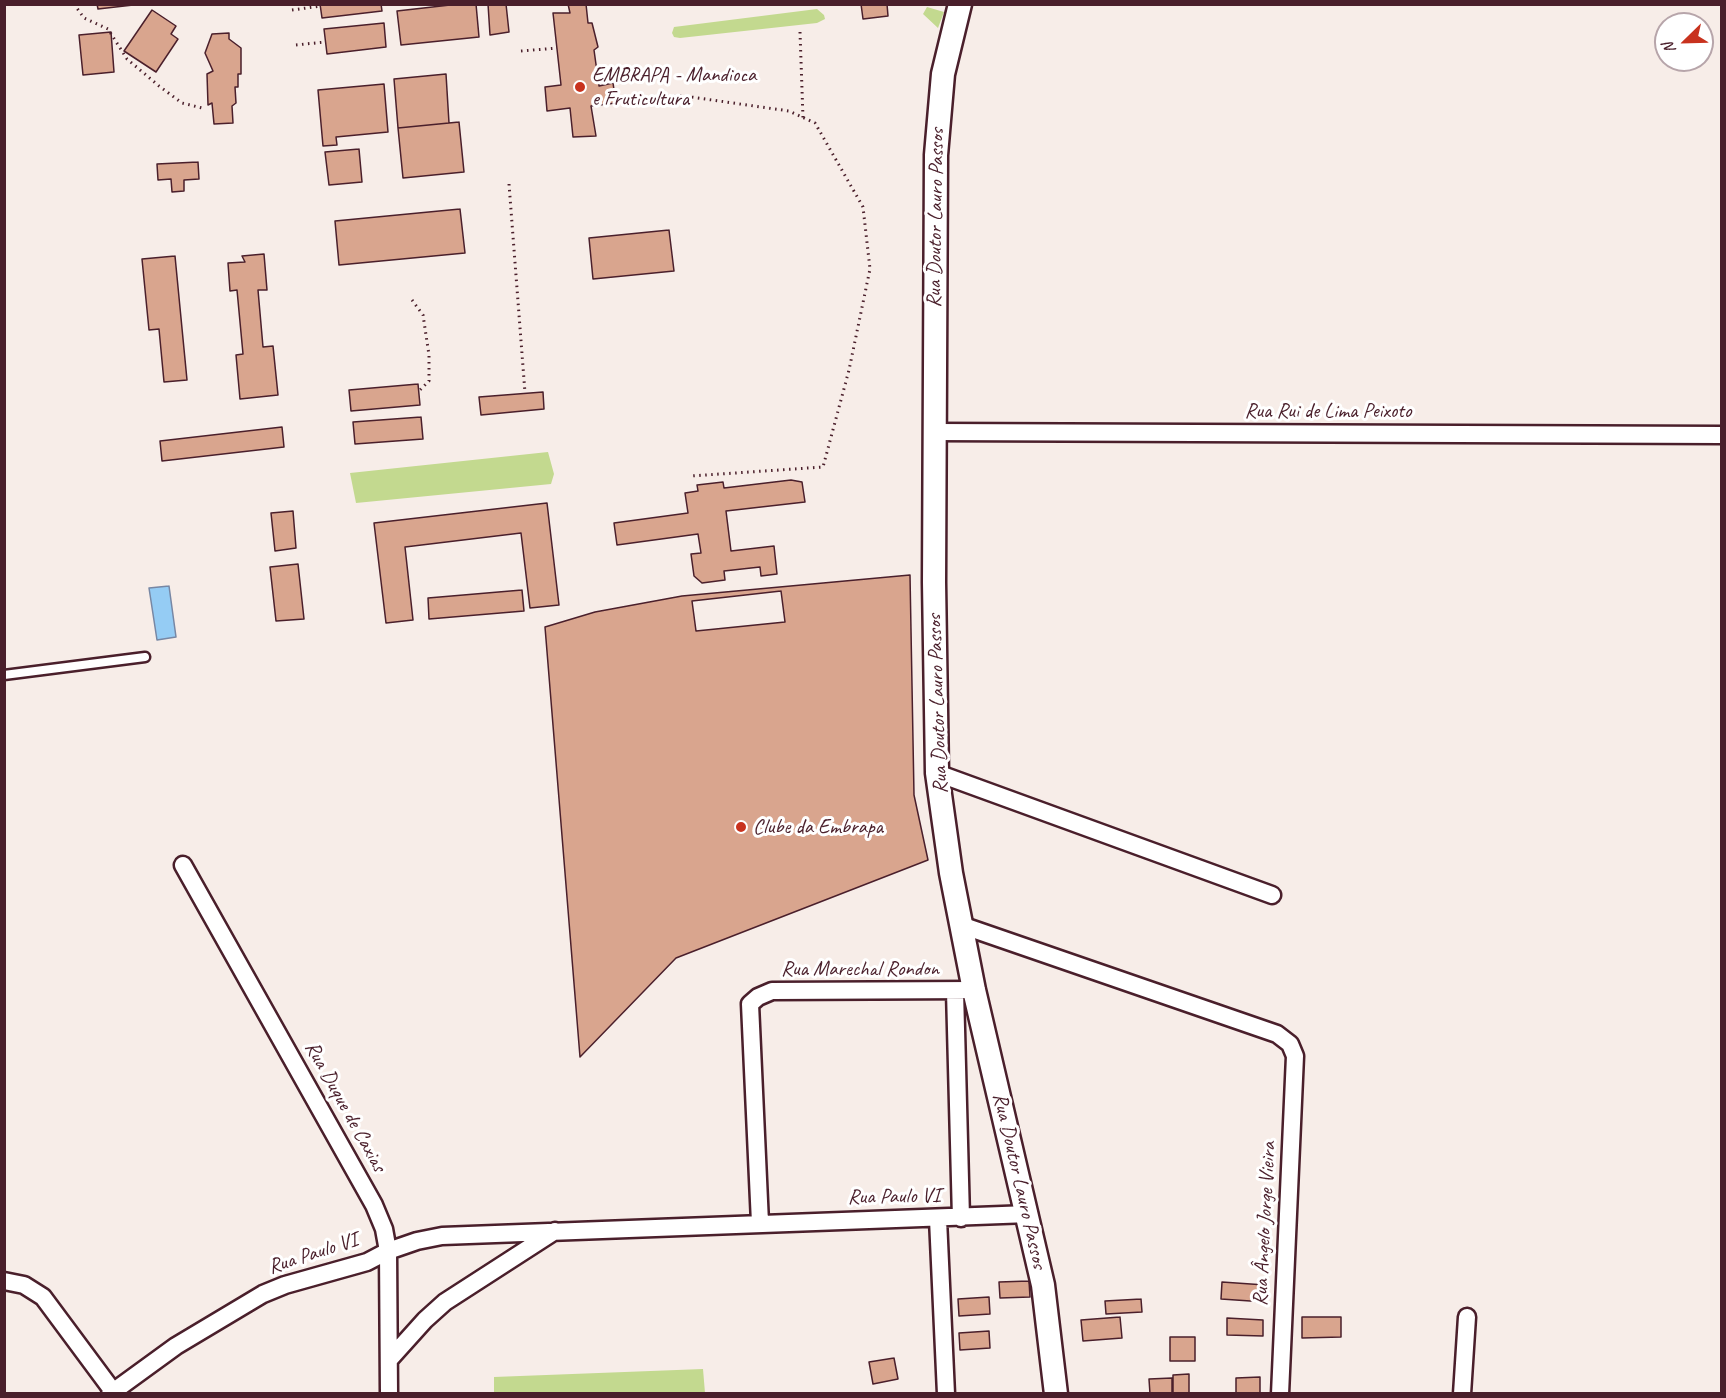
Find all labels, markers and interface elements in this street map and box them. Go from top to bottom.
north arrow [1654,12,1714,72]
text: N [1658,40,1680,57]
place label: EMBRAPA - Mandioca e Fruticultura [592,62,756,112]
marker: EMBRAPA - Mandioca e Fruticultura [573,80,587,94]
street label: Rua Doutor Lauro Passos [922,128,950,308]
street label: Rua Rui de Lima Peixoto [1245,398,1411,424]
street label: Rua Doutor Lauro Passos [922,614,954,794]
place label: Clube da Embrapa [753,814,883,840]
marker: Clube da Embrapa [734,820,748,834]
street label: Rua Marechal Rondon [781,956,939,982]
street label: Rua Duque de Caxias [299,1037,391,1177]
street label: Rua Doutor Lauro Passos [987,1091,1051,1271]
street label: Rua Ângelo Jorge Vieira [1248,1141,1282,1307]
street label: Rua Paulo VI [848,1184,940,1210]
street label: Rua Paulo VI [265,1228,361,1280]

